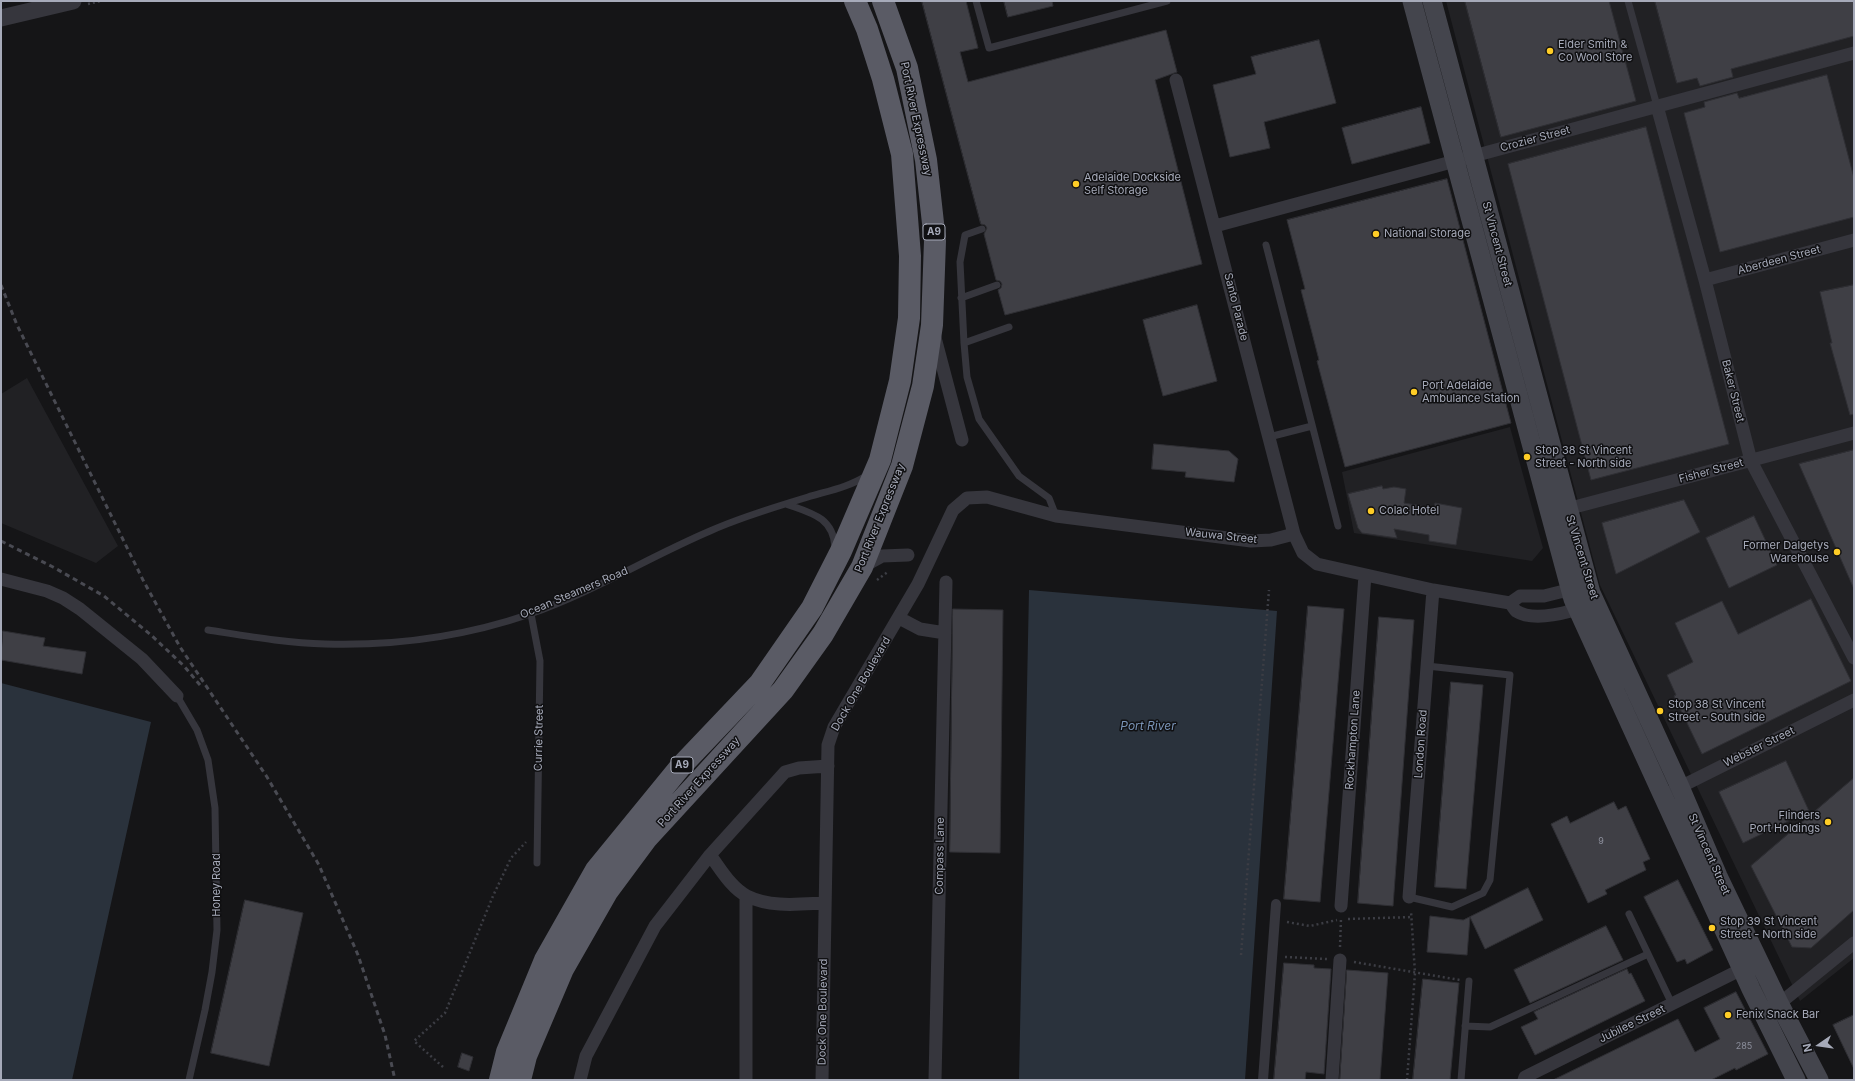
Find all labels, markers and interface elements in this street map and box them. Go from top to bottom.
place label: Elder Smith & Co Wool Store [1558,38,1632,64]
marker: Elder Smith & Co Wool Store [1545,46,1555,56]
street label: Port River Expressway [897,61,935,177]
street label: Crozier Street [1499,123,1571,155]
place label: Adelaide Dockside Self Storage [1084,171,1181,197]
marker: Adelaide Dockside Self Storage [1071,179,1081,189]
street label: St Vincent Street [1479,200,1515,288]
road number: A9 [923,224,945,240]
place label: National Storage [1384,227,1470,241]
marker: National Storage [1371,229,1381,239]
street label: Aberdeen Street [1736,243,1822,277]
street label: Santo Parade [1221,272,1251,342]
street label: Baker Street [1719,358,1747,424]
place label: Port Adelaide Ambulance Station [1422,379,1520,405]
marker: Port Adelaide Ambulance Station [1409,387,1419,397]
place label: Stop 38 St Vincent Street - North side [1535,444,1632,470]
marker: Stop 38 St Vincent Street - North side [1522,452,1532,462]
street label: Fisher Street [1677,456,1745,486]
street label: Port River Expressway [852,462,908,574]
place label: Colac Hotel [1379,504,1439,518]
marker: Colac Hotel [1366,506,1376,516]
street label: St Vincent Street [1563,513,1601,601]
street label: Wauwa Street [1184,526,1258,546]
place label: Former Dalgetys Warehouse [1743,539,1829,565]
marker: Former Dalgetys Warehouse [1832,547,1842,557]
street label: Ocean Steamers Road [518,564,630,622]
street label: Dock One Boulevard [829,635,893,733]
street label: Rockhampton Lane [1343,690,1363,790]
place label: Stop 38 St Vincent Street - South side [1668,698,1765,724]
street label: Currie Street [532,705,546,771]
marker: Stop 38 St Vincent Street - South side [1655,706,1665,716]
street label: London Road [1412,709,1430,779]
water label: Port River [1120,719,1176,733]
street label: Webster Street [1721,724,1797,770]
street label: Port River Expressway [655,734,743,830]
road number: A9 [671,757,693,773]
place label: Flinders Port Holdings [1750,809,1820,835]
street label: St Vincent Street [1685,811,1733,897]
street label: Compass Lane [933,817,947,895]
marker: Flinders Port Holdings [1823,817,1833,827]
house number: 9 [1598,836,1604,846]
street label: Honey Road [210,853,224,917]
place label: Stop 39 St Vincent Street - North side [1720,915,1817,941]
marker: Stop 39 St Vincent Street - North side [1707,923,1717,933]
street label: Dock One Boulevard [815,959,831,1065]
street label: Jubilee Street [1597,1002,1667,1046]
place label: Fenix Snack Bar [1736,1008,1819,1022]
marker: Fenix Snack Bar [1723,1010,1733,1020]
north arrow [1799,1025,1839,1065]
house number: 285 [1736,1041,1752,1051]
text: N [1800,1042,1815,1053]

